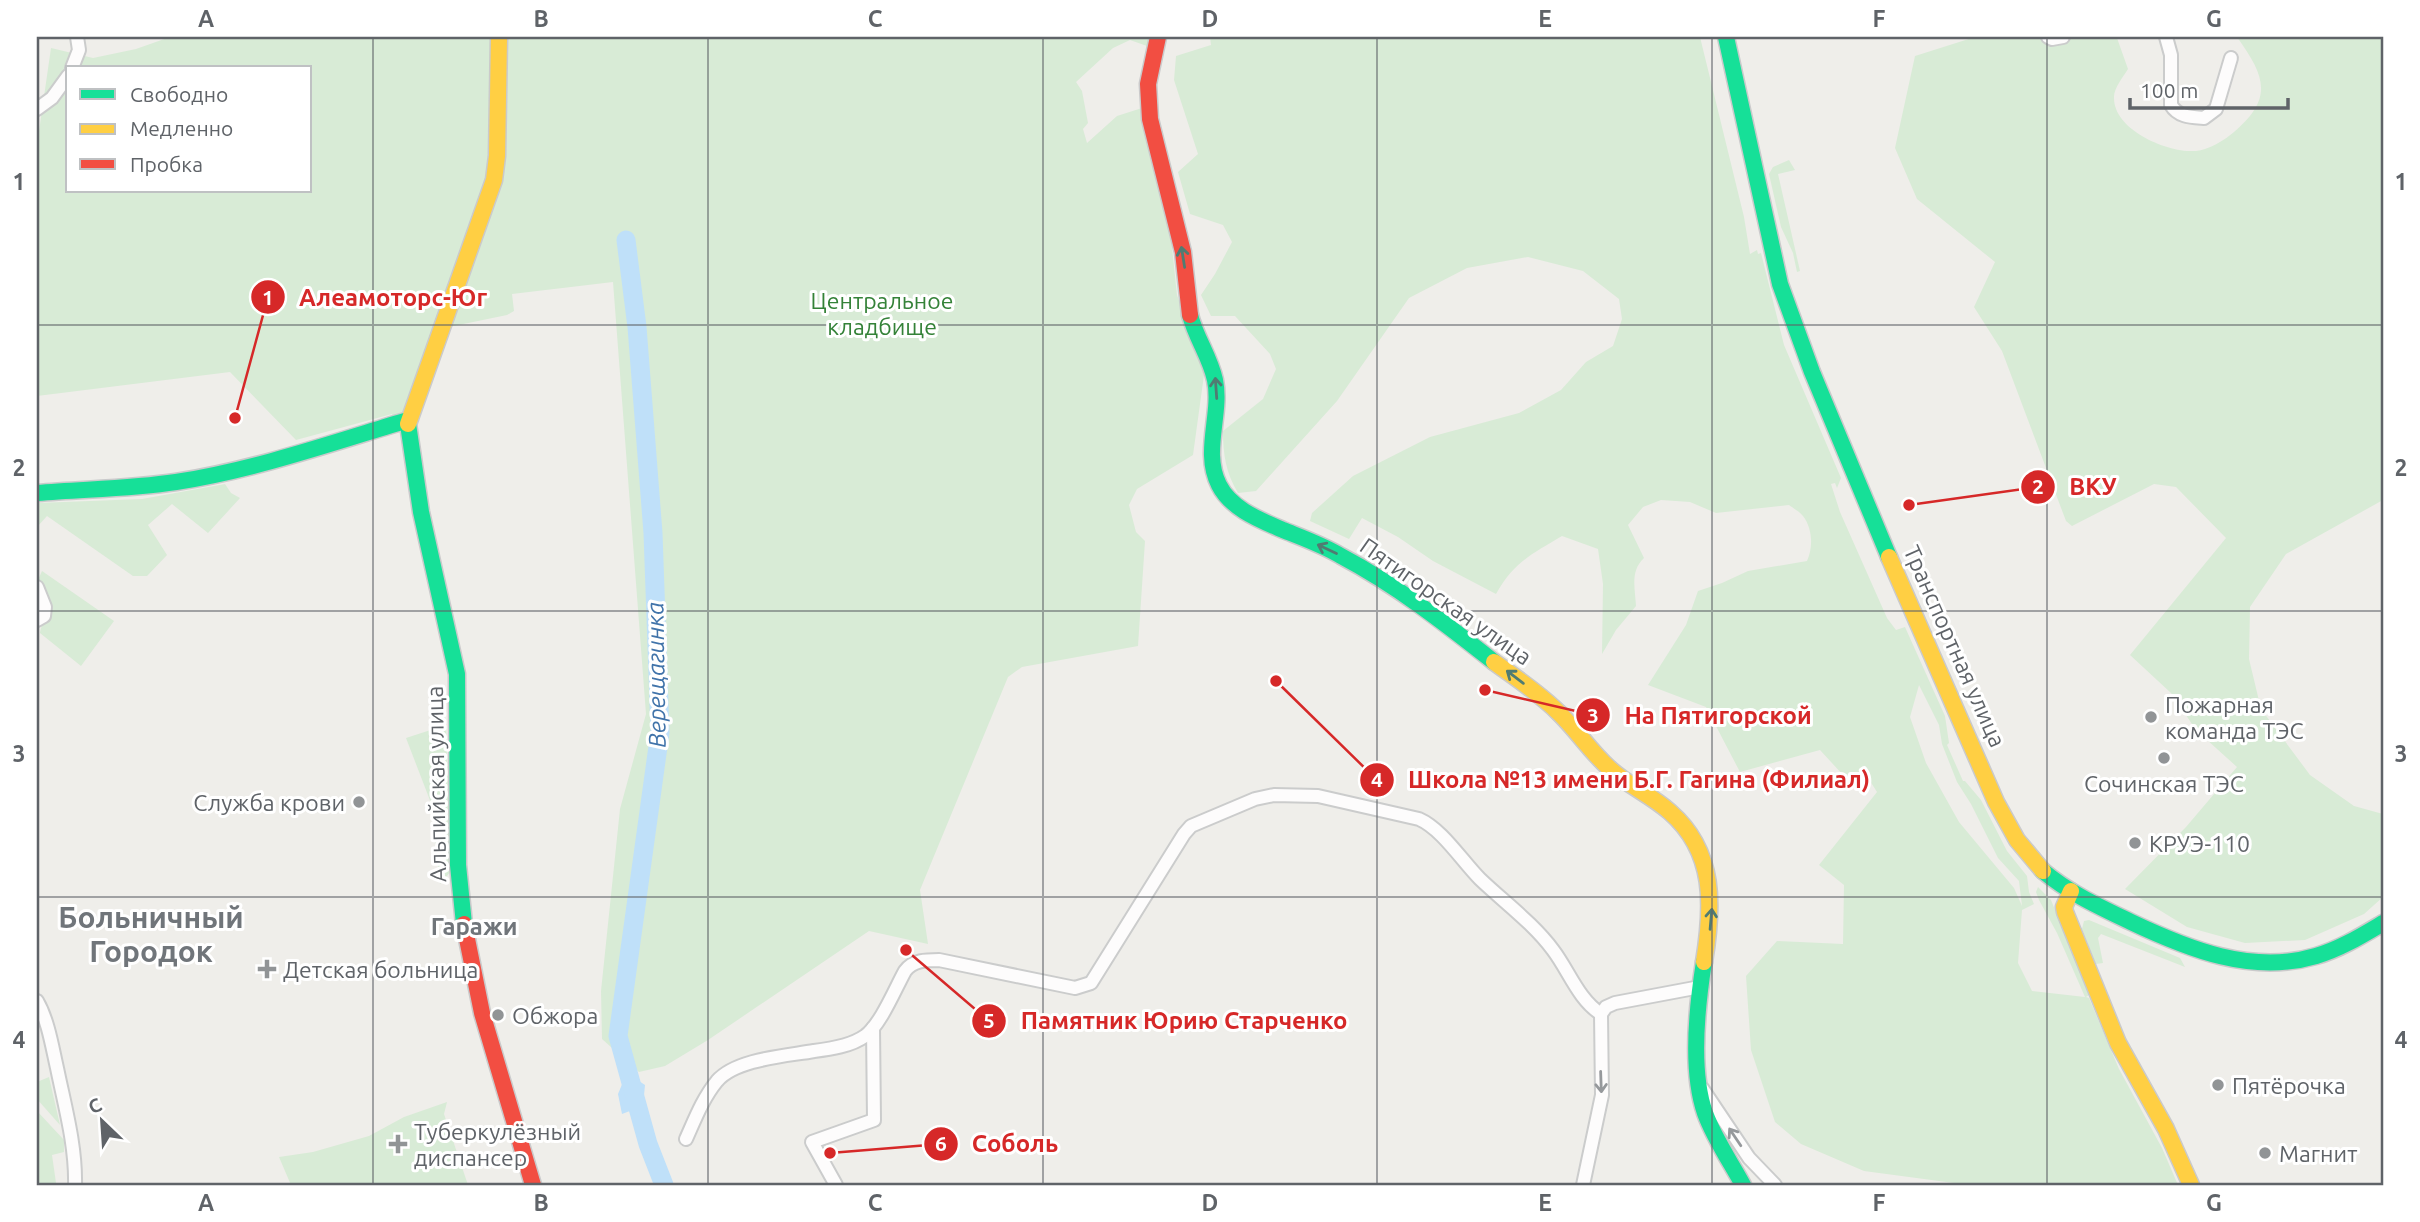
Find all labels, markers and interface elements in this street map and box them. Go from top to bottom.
text: A [198,6,214,31]
text: B [533,6,549,31]
text: C [868,6,883,31]
text: D [1202,6,1218,31]
text: E [1538,6,1552,31]
text: F [1873,6,1886,31]
text: G [2206,6,2222,31]
legend [66,66,312,192]
scale bar [2130,66,2287,110]
text: 100 m [2140,78,2198,102]
text: Свободно [130,82,228,106]
text: Медленно [130,116,233,140]
text: Пробка [130,152,203,176]
text: 1 [13,169,25,194]
text: 1 [2395,169,2407,194]
one-way arrow [1176,246,1189,269]
callout: Алеамоторс-Юг [251,275,501,320]
text: Алеамоторс-Юг [299,284,487,311]
text: 1 [262,285,274,309]
park label: Центральное кладбище [811,288,953,339]
one-way arrow [1209,377,1222,400]
text: 2 [13,455,25,480]
text: 2 [2395,455,2407,480]
callout: ВКУ [2021,464,2131,509]
text: ВКУ [2069,473,2117,500]
text: 2 [2032,474,2044,498]
street label: Пятигорская улица [1356,532,1536,670]
one-way arrow [1317,541,1338,555]
street label: Транспортная улица [1899,541,2011,751]
water label: Верещагинка [641,602,671,748]
one-way arrow [1506,670,1525,684]
street label: Альпийская улица [422,686,450,882]
place label: Пожарная команда ТЭС [2165,692,2304,743]
callout: На Пятигорской [1576,693,1826,738]
text: На Пятигорской [1624,702,1812,729]
text: 3 [1587,703,1599,727]
marker: Пожарная команда ТЭС [2143,709,2159,725]
text: 3 [13,741,25,766]
text: 3 [2395,741,2407,766]
marker: Сочинская ТЭС [2156,750,2172,766]
callout: Школа №13 имени Б.Г. Гагина (Филиал) [1360,757,1884,802]
text: Школа №13 имени Б.Г. Гагина (Филиал) [1408,766,1870,793]
text: 4 [1371,767,1383,791]
place label: Сочинская ТЭС [2084,771,2244,796]
place label: Служба крови [193,790,345,815]
marker: Служба крови [351,794,367,810]
place label: КРУЭ-110 [2149,831,2250,856]
marker: КРУЭ-110 [2127,835,2143,851]
district label: Больничный Городок [58,900,244,968]
one-way arrow [1705,908,1718,931]
district label: Гаражи [431,913,517,940]
place label: Детская больница [283,957,478,982]
marker: Детская больница [257,959,277,979]
callout: Памятник Юрию Старченко [971,999,1361,1044]
place label: Обжора [512,1003,598,1028]
marker: Обжора [490,1007,506,1023]
text: Памятник Юрию Старченко [1021,1007,1347,1034]
text: 5 [983,1008,995,1032]
text: 4 [13,1027,26,1052]
text: 4 [2395,1027,2408,1052]
one-way arrow [1595,1070,1608,1093]
place label: Пятёрочка [2232,1073,2346,1098]
marker: Пятёрочка [2210,1077,2226,1093]
north arrow [66,1086,136,1156]
text: С [85,1093,105,1118]
place label: Туберкулёзный диспансер [414,1119,581,1170]
callout: Соболь [923,1121,1073,1166]
one-way arrow [1728,1128,1742,1147]
text: Соболь [972,1130,1058,1157]
text: 6 [935,1131,947,1155]
marker: Туберкулёзный диспансер [388,1134,408,1154]
place label: Магнит [2279,1141,2357,1166]
marker: Магнит [2257,1145,2273,1161]
text: A [198,1190,214,1215]
text: B [533,1190,549,1215]
text: C [868,1190,883,1215]
text: D [1202,1190,1218,1215]
text: E [1538,1190,1552,1215]
text: F [1873,1190,1886,1215]
text: G [2206,1190,2222,1215]

